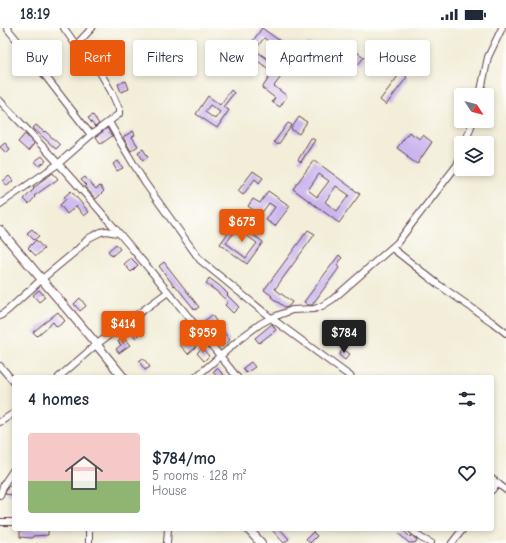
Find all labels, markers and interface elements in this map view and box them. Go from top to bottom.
text: 18:19 [20,5,50,23]
chip: Buy [12,40,62,76]
chip: Rent [70,40,125,76]
chip: Filters [133,40,197,76]
chip: New [205,40,258,76]
chip: Apartment [266,40,357,76]
chip: House [365,40,430,76]
north arrow [454,88,494,128]
map controls [454,88,494,176]
button: layers [454,136,494,176]
pin: $675 [218,209,266,243]
text: $675 [228,214,256,229]
pin: $414 [99,311,147,345]
text: $414 [111,316,136,331]
pin: $959 [179,320,227,354]
pin: $784 [320,320,368,354]
text: $959 [189,325,217,340]
text: $784 [331,325,357,340]
icon: filters [456,388,478,410]
text: 4 homes [28,390,89,409]
icon: home [60,449,108,497]
text: $784/mo [152,449,216,468]
icon: heart [456,462,478,484]
text: 5 rooms · 128 m² [152,468,246,483]
text: House [152,483,187,498]

